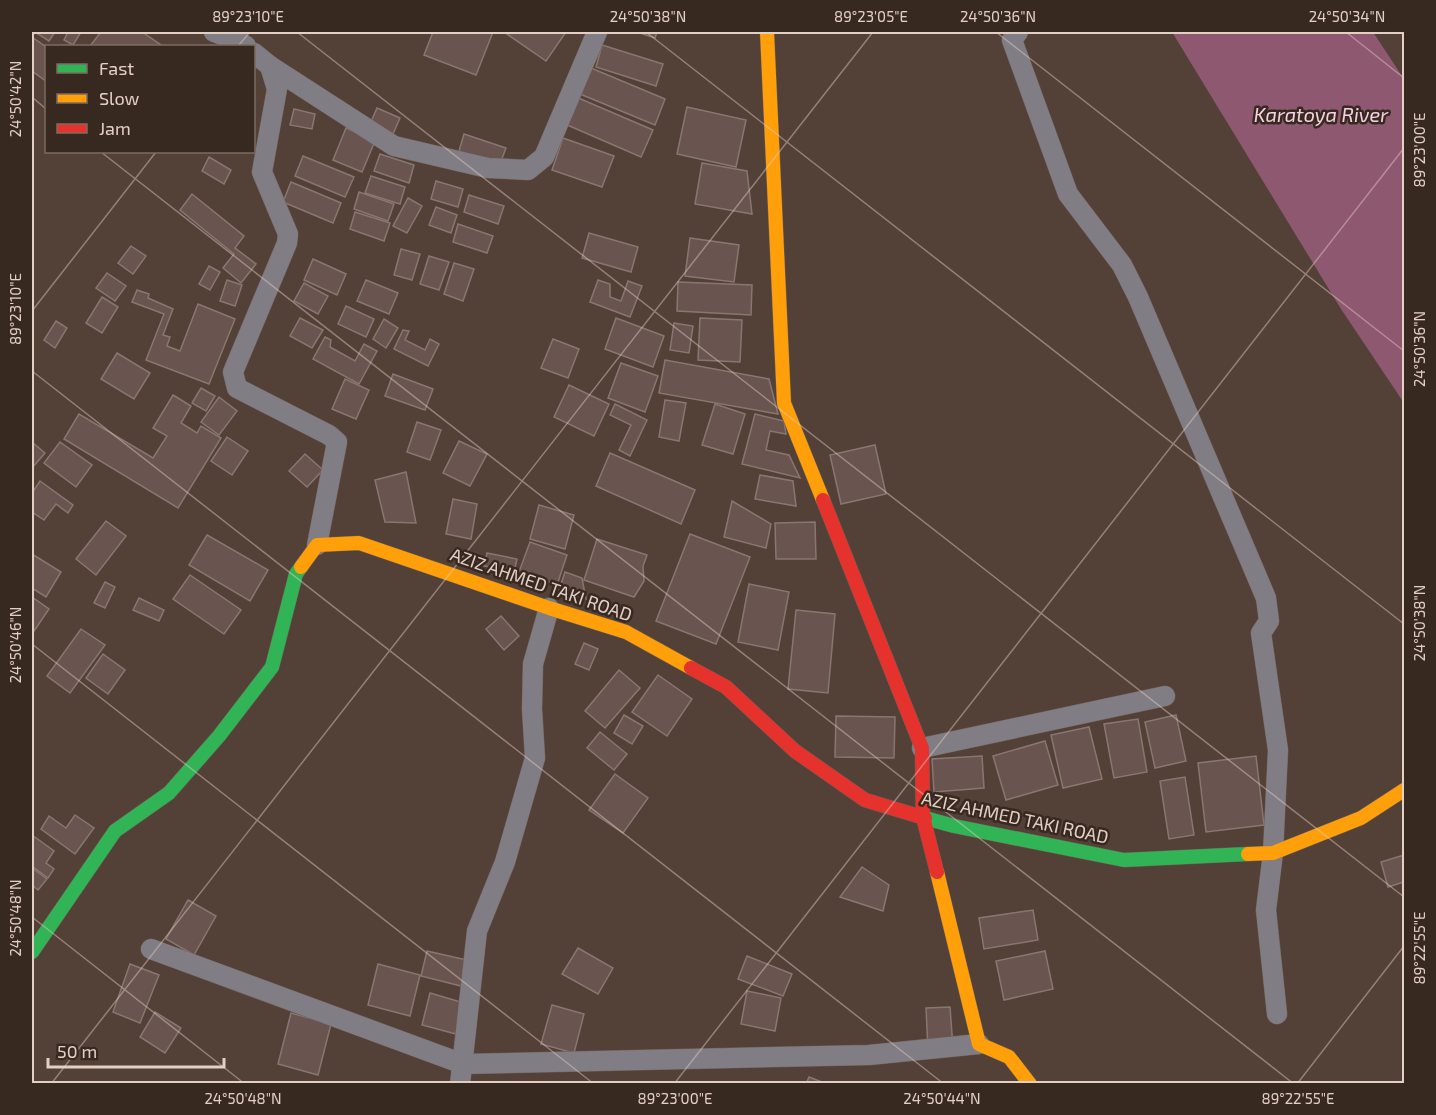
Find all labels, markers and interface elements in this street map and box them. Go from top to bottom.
text: 89°23'10"E [212,7,284,25]
text: 24°50'38"N [610,7,686,25]
text: 89°23'05"E [834,7,908,25]
text: 24°50'36"N [960,7,1036,25]
text: 24°50'34"N [1309,7,1385,25]
legend [45,45,255,153]
text: Fast [99,57,134,79]
text: 24°50'42"N [6,61,24,137]
text: Slow [99,87,140,109]
water label: Karatoya River [1254,102,1389,127]
text: 89°23'00"E [1410,113,1428,187]
text: Jam [99,117,131,139]
text: 89°23'10"E [6,273,24,345]
text: 24°50'36"N [1410,311,1428,387]
street label: AZIZ AHMED TAKI ROAD [448,543,635,625]
text: 24°50'38"N [1410,585,1428,661]
text: 24°50'46"N [6,607,24,683]
street label: AZIZ AHMED TAKI ROAD [920,786,1111,848]
text: 24°50'48"N [6,879,24,957]
text: 89°22'55"E [1410,912,1428,984]
scale bar [48,1031,224,1069]
text: 50 m [57,1040,97,1062]
text: 24°50'48"N [204,1089,282,1107]
text: 89°23'00"E [638,1089,712,1107]
text: 24°50'44"N [903,1089,981,1107]
text: 89°22'55"E [1262,1089,1334,1107]

